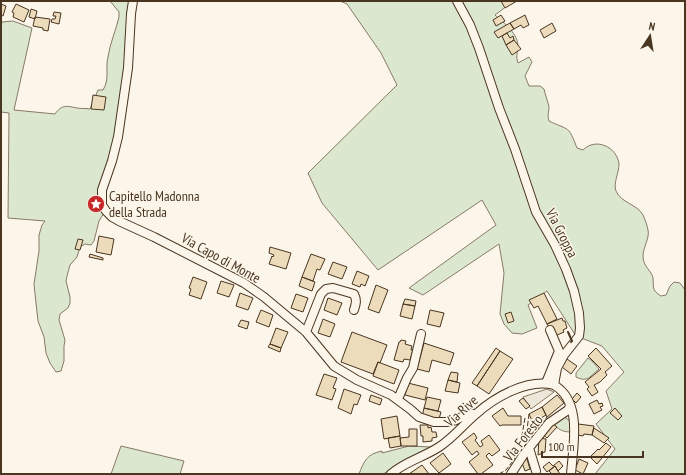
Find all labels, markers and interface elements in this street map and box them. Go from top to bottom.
north arrow [630,16,670,56]
text: N [648,19,656,34]
place label: Capitello Madonna della Strada [109,187,200,221]
place icon: Capitello Madonna della Strada [86,194,106,214]
street label: Via Groppa [542,205,582,261]
street label: Via Capo di Monte [177,228,264,287]
street label: Via Rive [440,391,482,431]
street label: Via Foresto [499,411,547,466]
scale bar [542,433,643,459]
text: 100 m [548,439,575,454]

